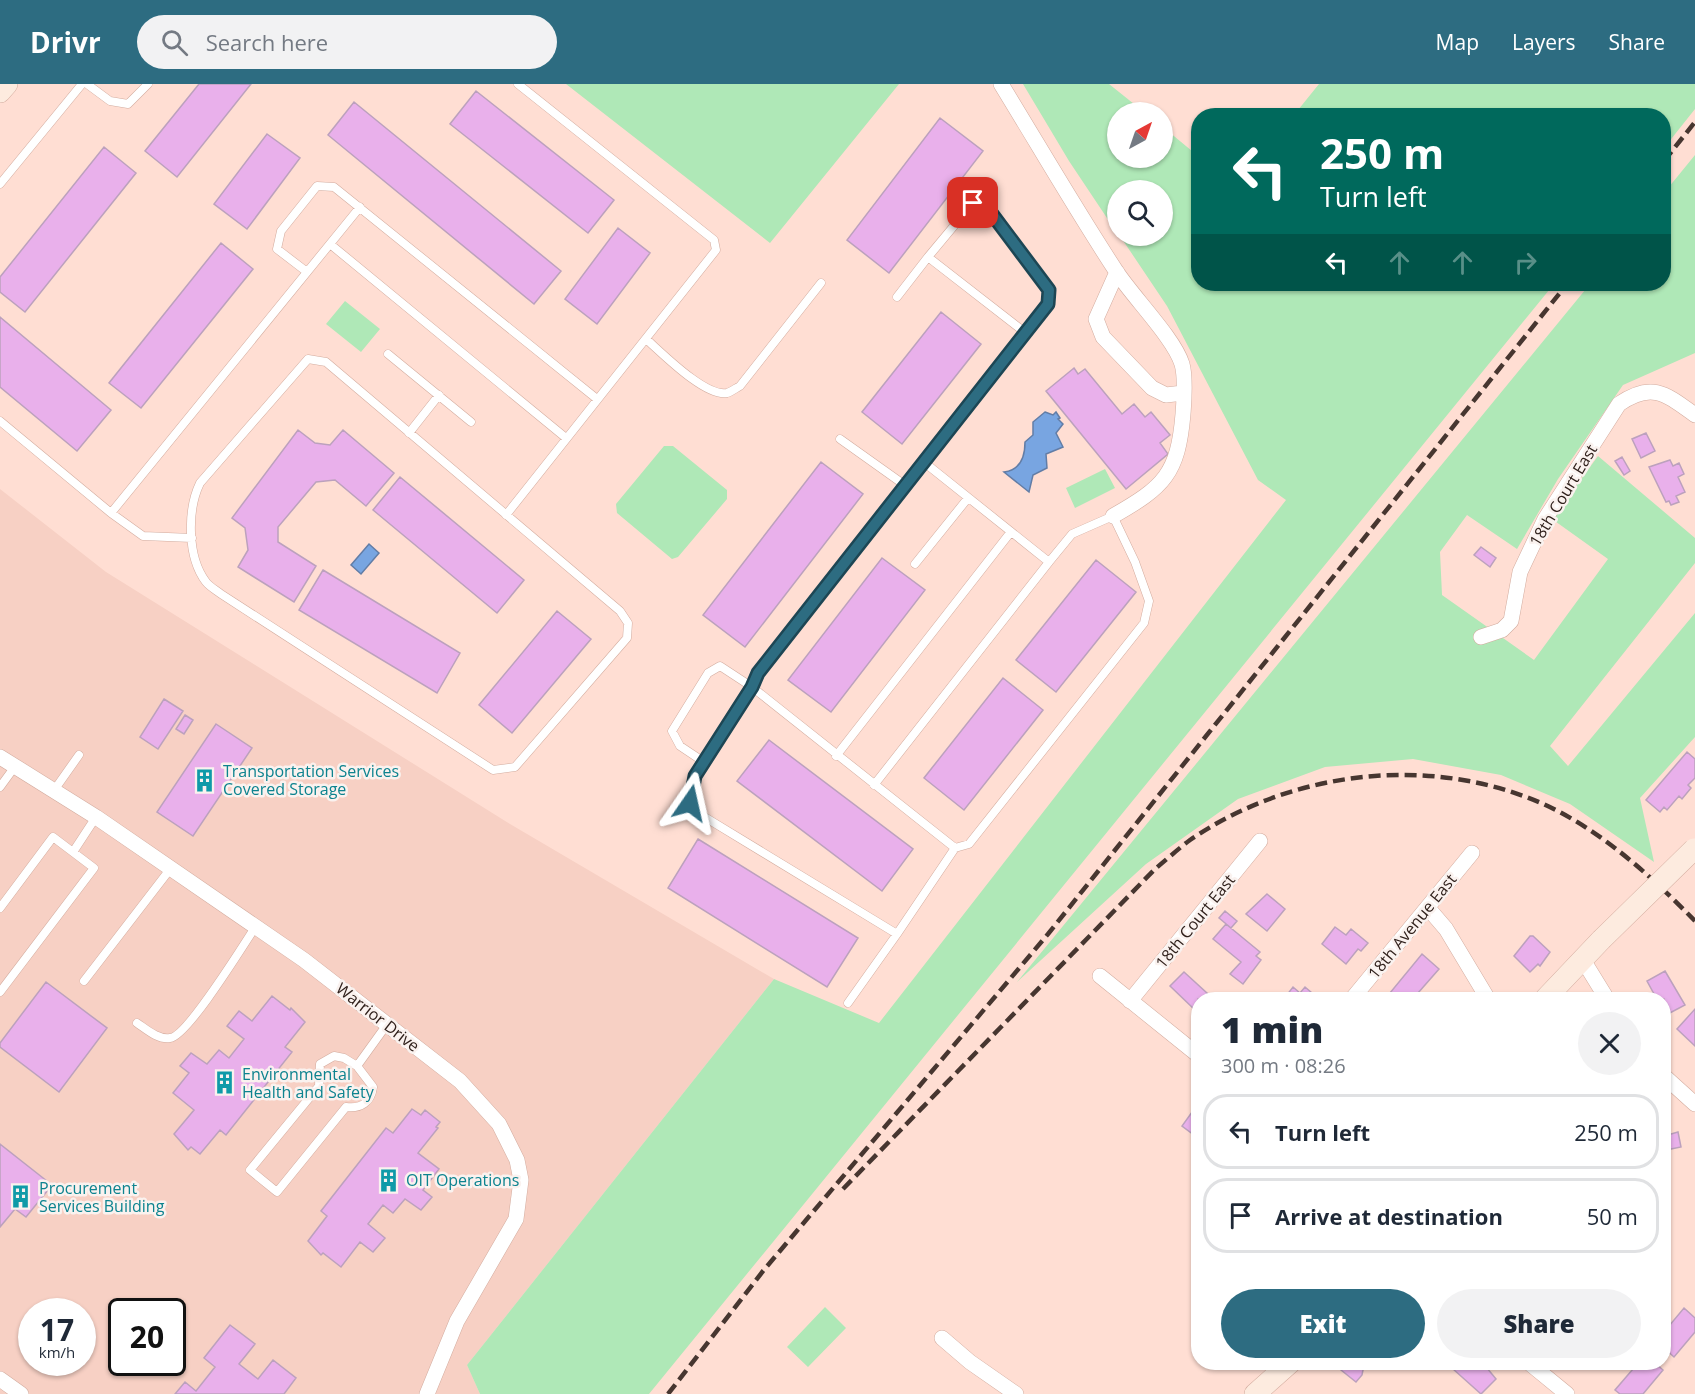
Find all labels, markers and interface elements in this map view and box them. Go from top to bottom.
search box [137,15,557,69]
text: Drivr [30,23,101,61]
icon: search [158,26,191,59]
text: Search here [206,27,328,57]
text: Map [1436,28,1479,56]
text: Layers [1512,28,1576,56]
text: Share [1609,28,1665,56]
north arrow [1107,102,1173,168]
map controls [1107,102,1173,246]
text: 250 m [1320,124,1444,181]
icon: left [1221,132,1299,210]
pin [947,177,998,228]
text: Turn left [1320,178,1427,215]
button: search [1107,180,1173,246]
icon: arrive [956,186,989,219]
icon: left [1320,246,1353,279]
icon: ahead [1383,246,1416,279]
icon: ahead [1446,246,1479,279]
icon: right [1509,246,1542,279]
street label: 18th Court East [1524,440,1602,550]
place label: Transportation Services Covered Storage [223,760,399,800]
building icon: Transportation Services Covered Storage [192,767,218,793]
position arrow [658,771,722,835]
street label: 18th Court East [1150,869,1240,973]
street label: 18th Avenue East [1363,869,1461,983]
street label: Warrior Drive [332,977,424,1057]
text: 1 min [1221,1005,1323,1054]
button: close [1578,1012,1641,1075]
text: 300 m · 08:26 [1221,1052,1346,1079]
place label: Environmental Health and Safety [242,1063,375,1103]
building icon: Environmental Health and Safety [211,1070,237,1096]
icon: left [1224,1115,1257,1148]
text: Turn left [1275,1117,1370,1147]
text: 250 m [1574,1117,1638,1147]
building icon: OIT Operations [375,1167,401,1193]
place label: OIT Operations [406,1169,519,1191]
place label: Procurement Services Building [39,1177,165,1217]
building icon: Procurement Services Building [8,1184,34,1210]
icon: arrive [1224,1199,1257,1232]
text: Arrive at destination [1275,1201,1503,1231]
text: 50 m [1587,1201,1638,1231]
button: Exit [1221,1289,1425,1358]
button: Share [1437,1289,1641,1358]
speed limit sign: 20 [108,1298,186,1376]
text: 17 [40,1309,74,1350]
text: km/h [39,1342,75,1362]

